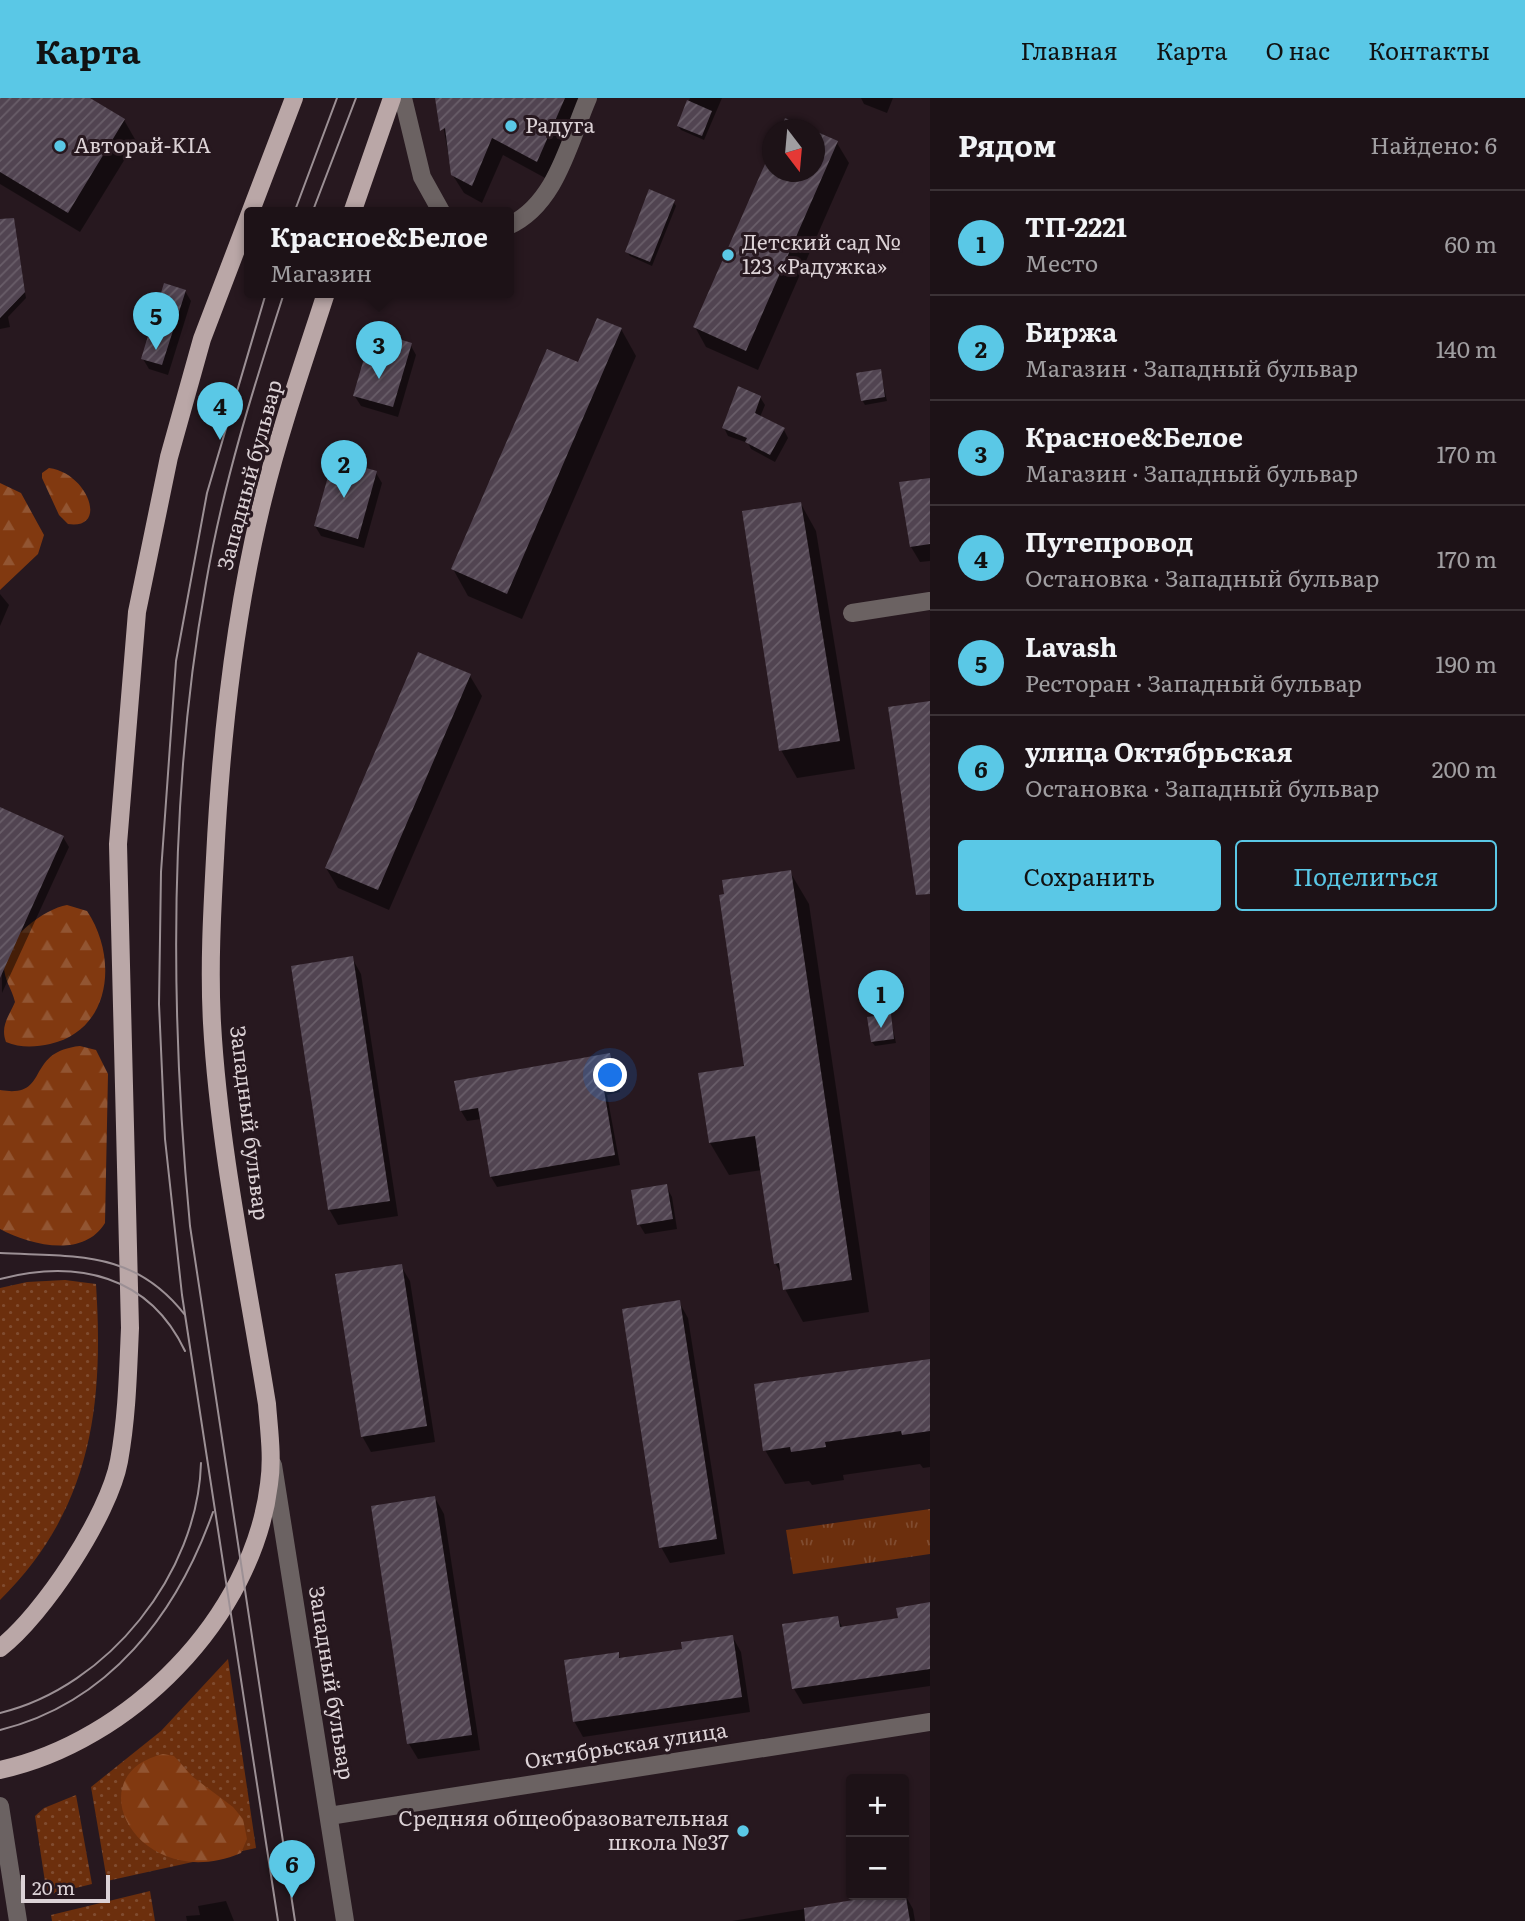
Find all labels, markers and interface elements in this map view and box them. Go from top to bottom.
text: Карта [35,25,141,74]
text: Главная [1020,32,1118,67]
text: Карта [1156,32,1228,67]
text: О нас [1266,32,1330,67]
text: Контакты [1368,32,1490,67]
place label: Радуга [525,108,596,139]
marker: Радуга [503,118,519,134]
north arrow [762,119,825,182]
text: Рядом [958,122,1056,166]
text: Найдено: 6 [1370,127,1497,161]
place label: Авторай-KIA [74,128,212,159]
marker: Авторай-KIA [52,138,68,154]
text: ТП-2221 [1025,206,1127,245]
popup [244,207,514,298]
text: Красное&Белое [270,216,488,255]
place label: Детский сад № 123 «Радужка» [742,225,901,280]
text: 1 [976,226,986,260]
text: 60 m [1444,226,1497,260]
text: Место [1025,245,1098,279]
marker: Детский сад № 123 «Радужка» [720,247,736,263]
text: Магазин [270,255,372,289]
pin: 5 [133,292,179,350]
text: Биржа [1025,311,1117,350]
pin: 3 [356,321,402,379]
text: 2 [975,331,987,365]
text: 140 m [1436,331,1497,365]
text: Магазин · Западный бульвар [1025,350,1358,384]
street label: Западный бульвар [207,376,288,573]
pin: 4 [197,382,243,440]
text: Красное&Белое [1025,416,1243,455]
text: 3 [975,436,987,470]
text: 170 m [1436,436,1497,470]
pin: 2 [321,440,367,498]
text: Магазин · Западный бульвар [1025,455,1358,489]
text: Путепровод [1025,521,1193,560]
text: 4 [974,541,988,575]
text: 170 m [1436,541,1497,575]
text: Остановка · Западный бульвар [1025,560,1379,594]
text: Lavash [1025,626,1117,665]
text: 5 [975,646,987,680]
text: 190 m [1435,646,1497,680]
text: Ресторан · Западный бульвар [1025,665,1362,699]
text: улица Октябрьская [1025,731,1293,770]
text: 6 [974,751,988,785]
text: 200 m [1432,751,1497,785]
text: Остановка · Западный бульвар [1025,770,1379,804]
button: Сохранить [958,840,1221,911]
button: Поделиться [1235,840,1497,911]
pin: 1 [858,970,904,1028]
street label: Западный бульвар [224,1024,279,1222]
your location [593,1058,627,1092]
street label: Западный бульвар [303,1583,364,1782]
street label: Октябрьская улица [522,1712,730,1775]
map controls [846,1774,909,1900]
button: + [846,1774,909,1837]
place label: Средняя общеобразовательная школа №37 [398,1801,729,1856]
marker: Средняя общеобразовательная школа №37 [735,1823,751,1839]
button: − [846,1837,909,1900]
pin: 6 [269,1840,315,1898]
scale bar [21,1872,110,1904]
text: 20 m [32,1873,75,1901]

